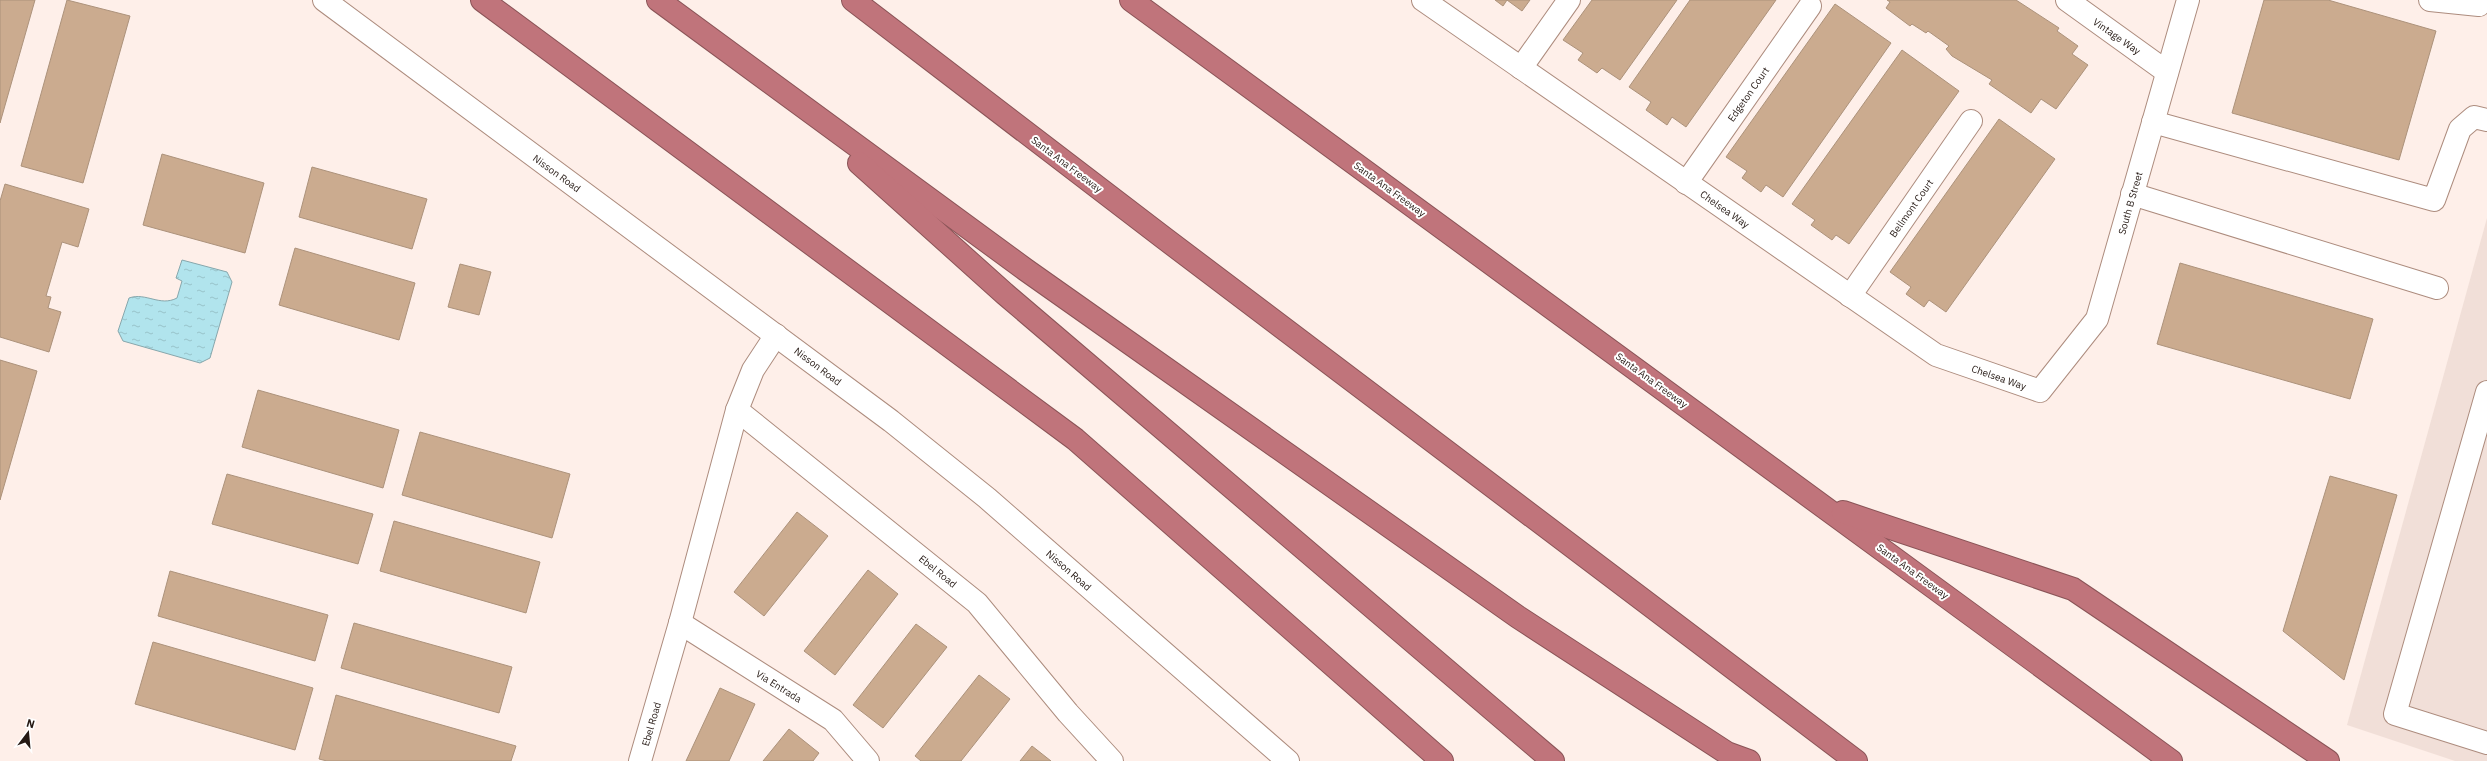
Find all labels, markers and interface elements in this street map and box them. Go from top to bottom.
street label: Vintage Way [2090,15,2143,58]
street label: Edgeton Court [1725,64,1772,124]
street label: Santa Ana Freeway [1029,133,1105,195]
street label: Nisson Road [530,152,583,195]
street label: Santa Ana Freeway [1351,159,1428,220]
street label: South B Street [2115,170,2146,236]
street label: Bellmont Court [1887,176,1937,240]
street label: Chelsea Way [1698,188,1752,231]
street label: Nisson Road [791,344,844,388]
street label: Santa Ana Freeway [1613,350,1690,411]
street label: Chelsea Way [1970,362,2028,393]
street label: Santa Ana Freeway [1874,541,1951,602]
street label: Nisson Road [1043,547,1094,594]
street label: Ebel Road [916,552,959,591]
street label: Via Entrada [753,667,805,706]
street label: Ebel Road [639,701,664,748]
north arrow [8,713,48,753]
text: N [25,716,37,731]

